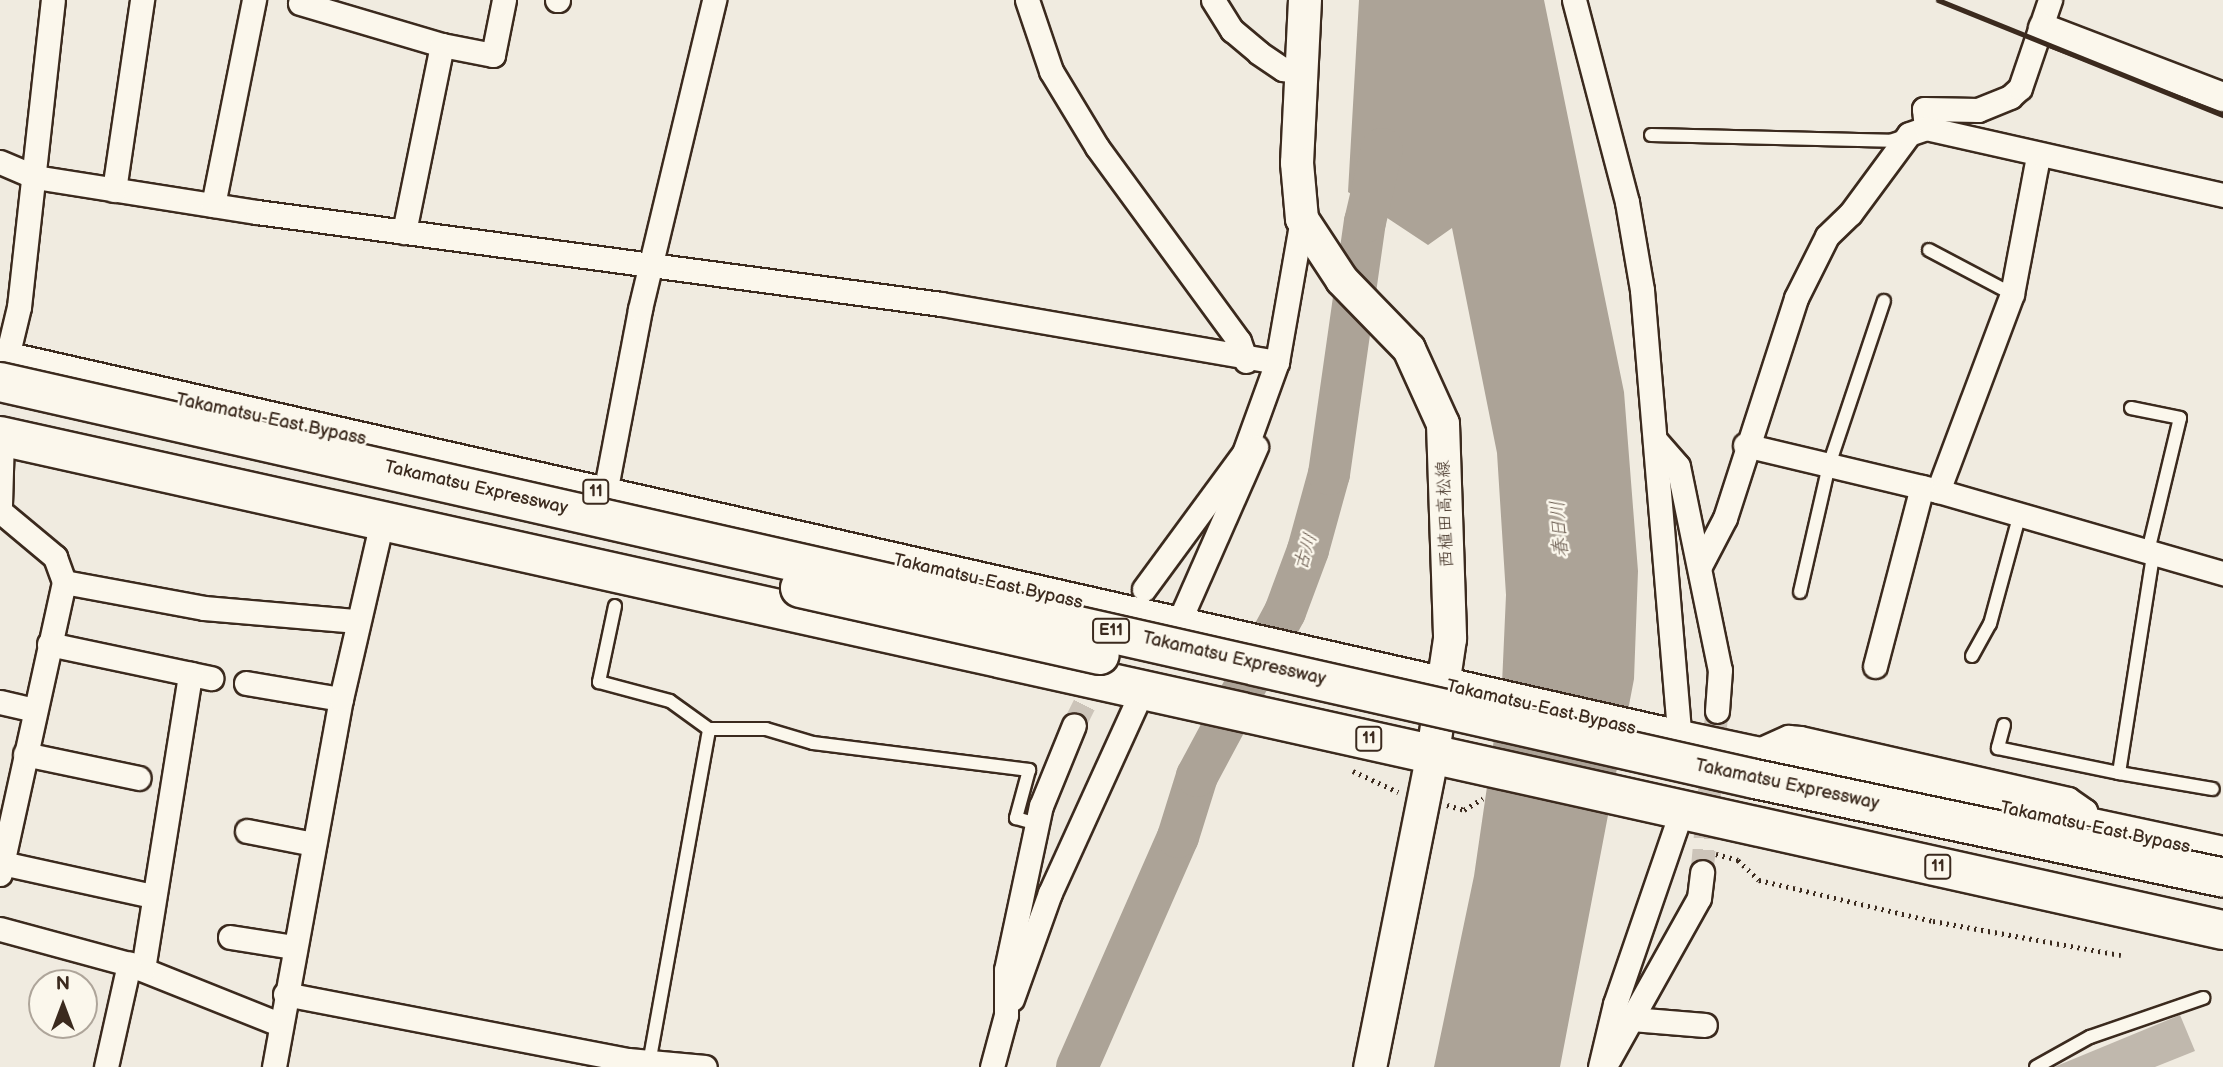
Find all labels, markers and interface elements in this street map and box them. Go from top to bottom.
street label: Takamatsu-East Bypass [174,389,368,451]
street label: Takamatsu Expressway [382,456,570,520]
street label: 西植田高松線 [1433,460,1459,568]
road number: 11 [582,480,610,505]
water label: 春日川 [1547,500,1573,558]
water label: 古川 [1289,530,1323,574]
street label: Takamatsu-East Bypass [891,550,1085,614]
road number: E11 [1092,618,1130,644]
street label: Takamatsu Expressway [1140,627,1328,691]
street label: Takamatsu-East Bypass [1444,676,1638,740]
road number: 11 [1355,726,1383,752]
street label: Takamatsu Expressway [1693,755,1881,815]
street label: Takamatsu-East Bypass [1998,797,2192,859]
road number: 11 [1924,854,1952,880]
north arrow [28,969,98,1039]
text: N [56,973,70,996]

